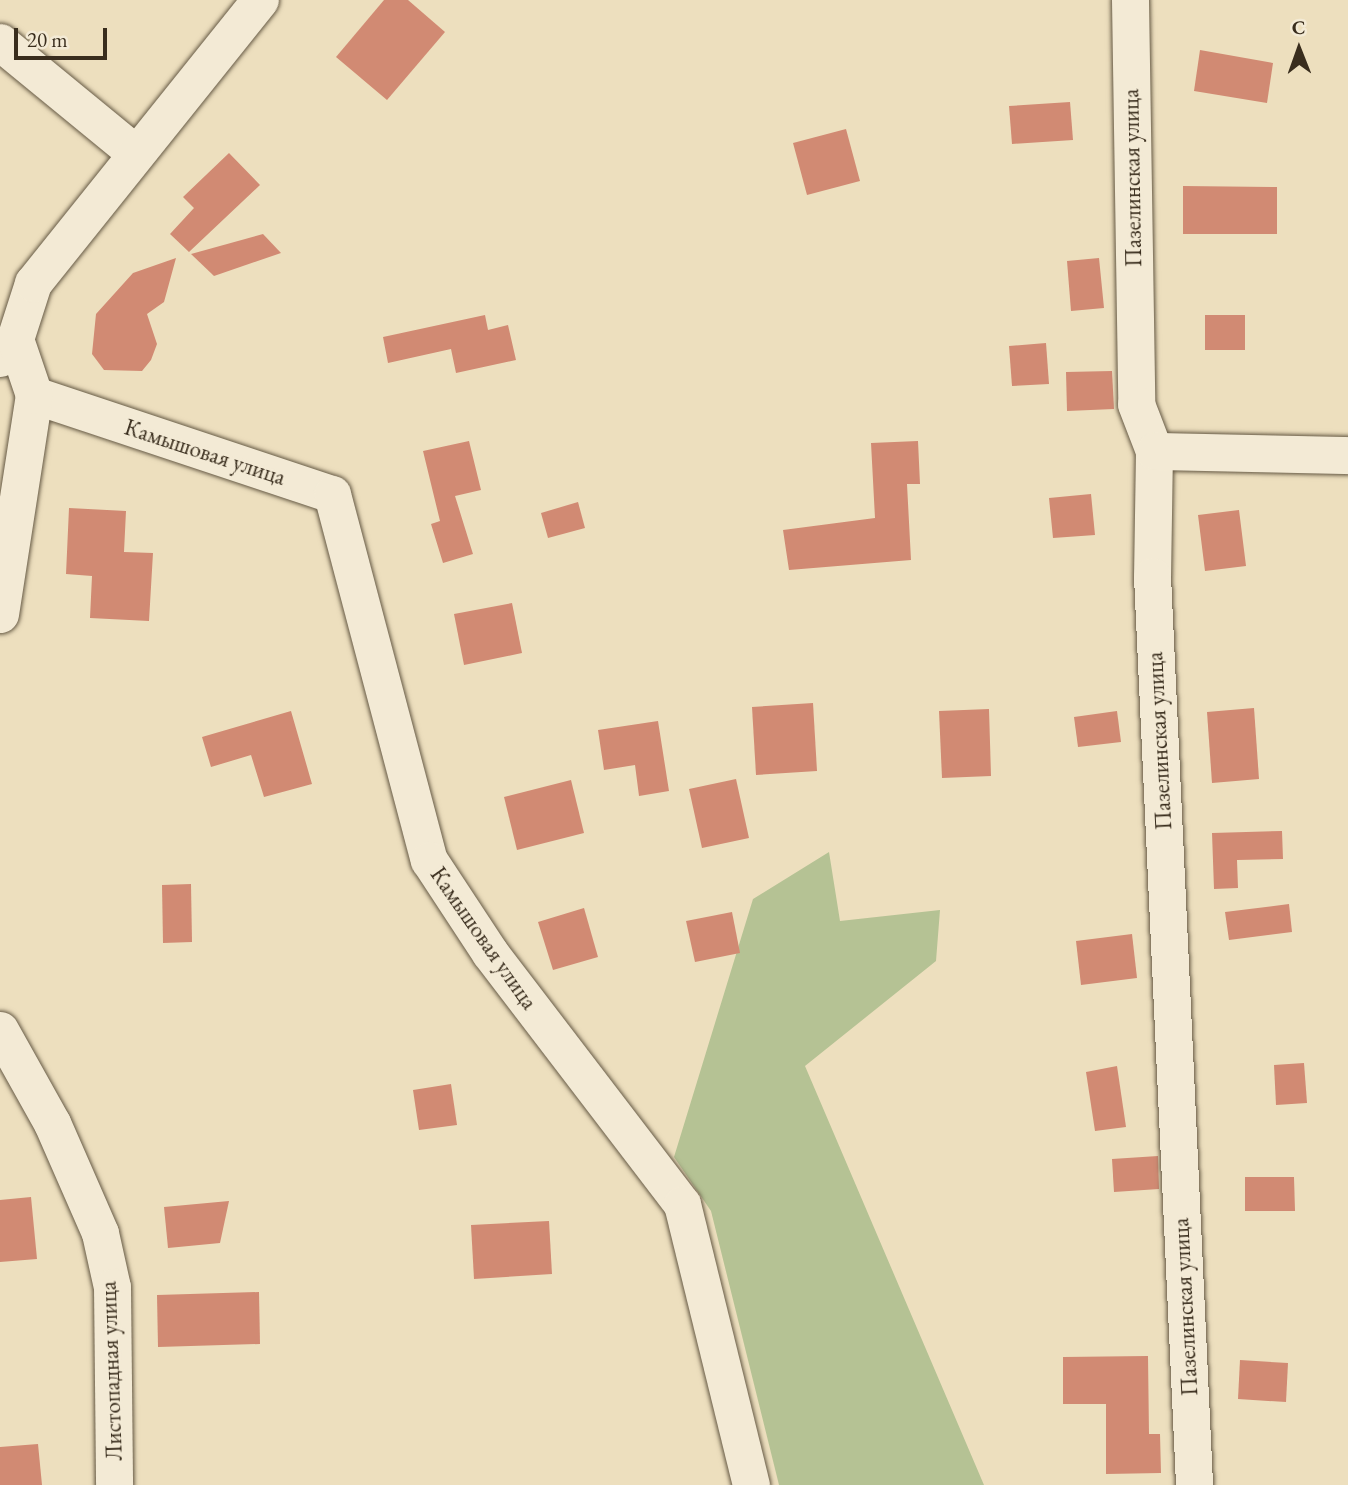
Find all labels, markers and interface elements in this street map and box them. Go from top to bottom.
scale bar [18,14,110,58]
north arrow [1264,14,1334,84]
text: С [1292,15,1306,40]
text: 20 m [27,26,68,53]
street label: Пазелинская улица [1117,89,1147,267]
street label: Камышовая улица [121,413,289,491]
street label: Пазелинская улица [1141,651,1177,831]
street label: Камышовая улица [425,861,543,1015]
street label: Пазелинская улица [1167,1217,1203,1397]
street label: Листопадная улица [94,1281,128,1461]

